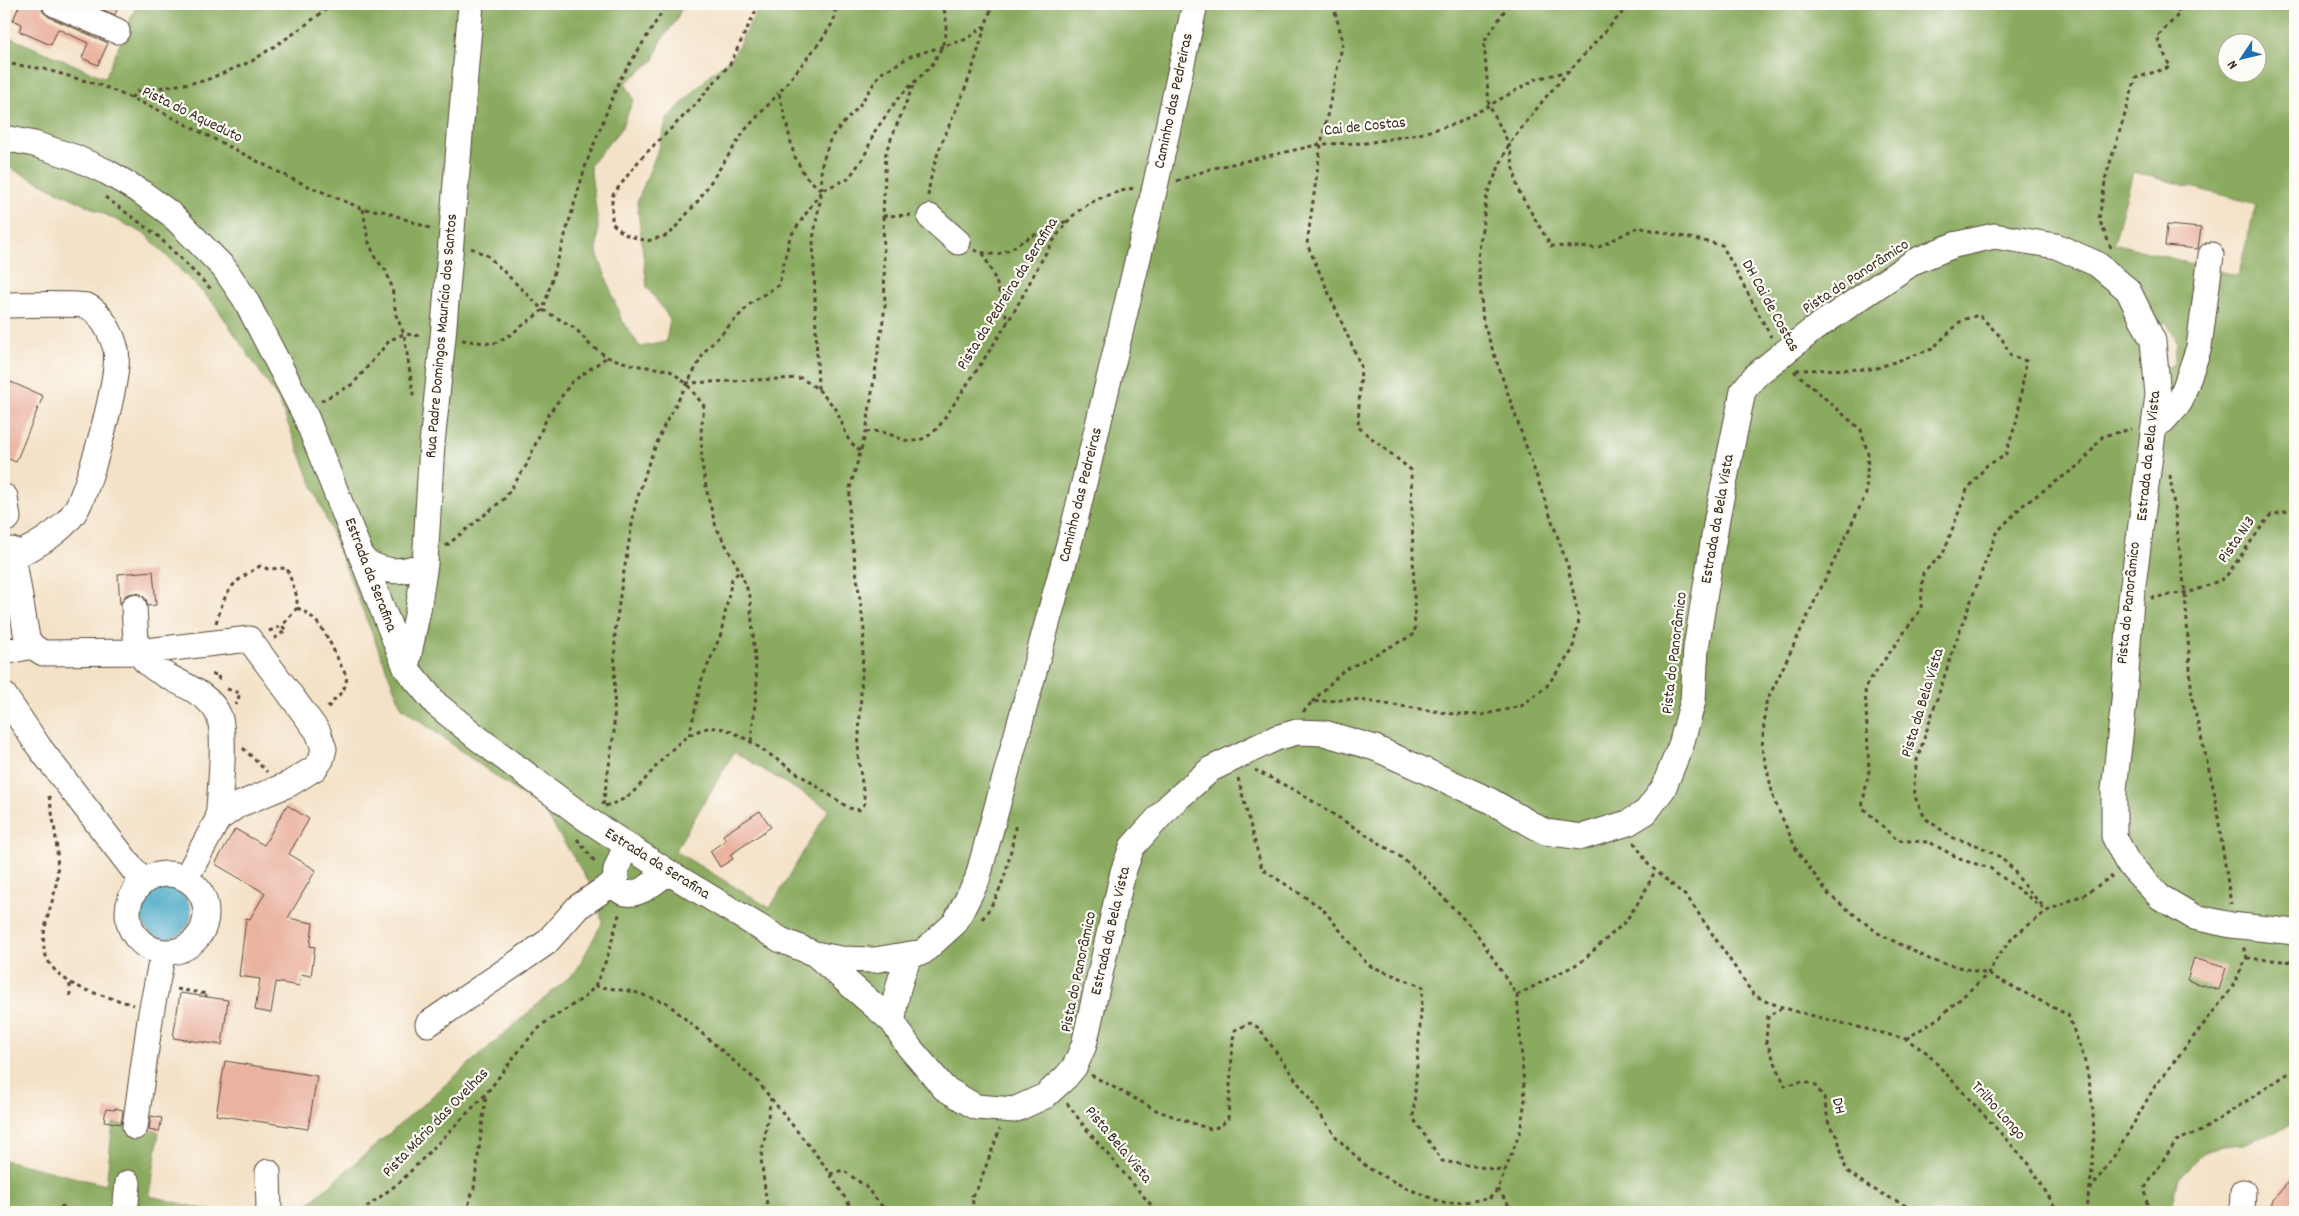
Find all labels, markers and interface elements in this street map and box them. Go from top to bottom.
street label: Caminho das Pedreiras [1148,31,1200,171]
north arrow [2216,32,2266,82]
text: N [2223,56,2243,73]
street label: Pista do Aqueduto [138,81,246,149]
street label: Cai de Costas [1323,111,1407,143]
street label: Rua Padre Domingos Maurício dos Santos [420,212,464,459]
street label: Pista da Pedreira da Serafina [952,213,1065,375]
street label: Pista do Panorâmico [1798,234,1914,320]
street label: DH Cai de Costas [1735,256,1805,357]
street label: Estrada da Bela Vista [2131,389,2167,522]
street label: Caminho das Pedreiras [1053,425,1109,565]
street label: Estrada da Bela Vista [1695,452,1741,586]
street label: Pista N13 [2213,512,2261,568]
street label: Estrada da Serafina [338,515,403,636]
street label: Pista do Panorâmico [2111,541,2147,665]
street label: Pista do Panorâmico [1656,591,1694,715]
street label: Pista da Bela Vista [1895,645,1951,760]
street label: Estrada da Serafina [600,822,715,906]
street label: Estrada da Bela Vista [1085,864,1137,997]
street label: Pista do Panorâmico [1055,909,1103,1035]
street label: Pista Mário das Ovelhas [377,1063,495,1183]
street label: Trilho Longo [1965,1076,2031,1146]
street label: DH [1825,1095,1851,1117]
street label: Pista Bela Vista [1079,1101,1157,1189]

